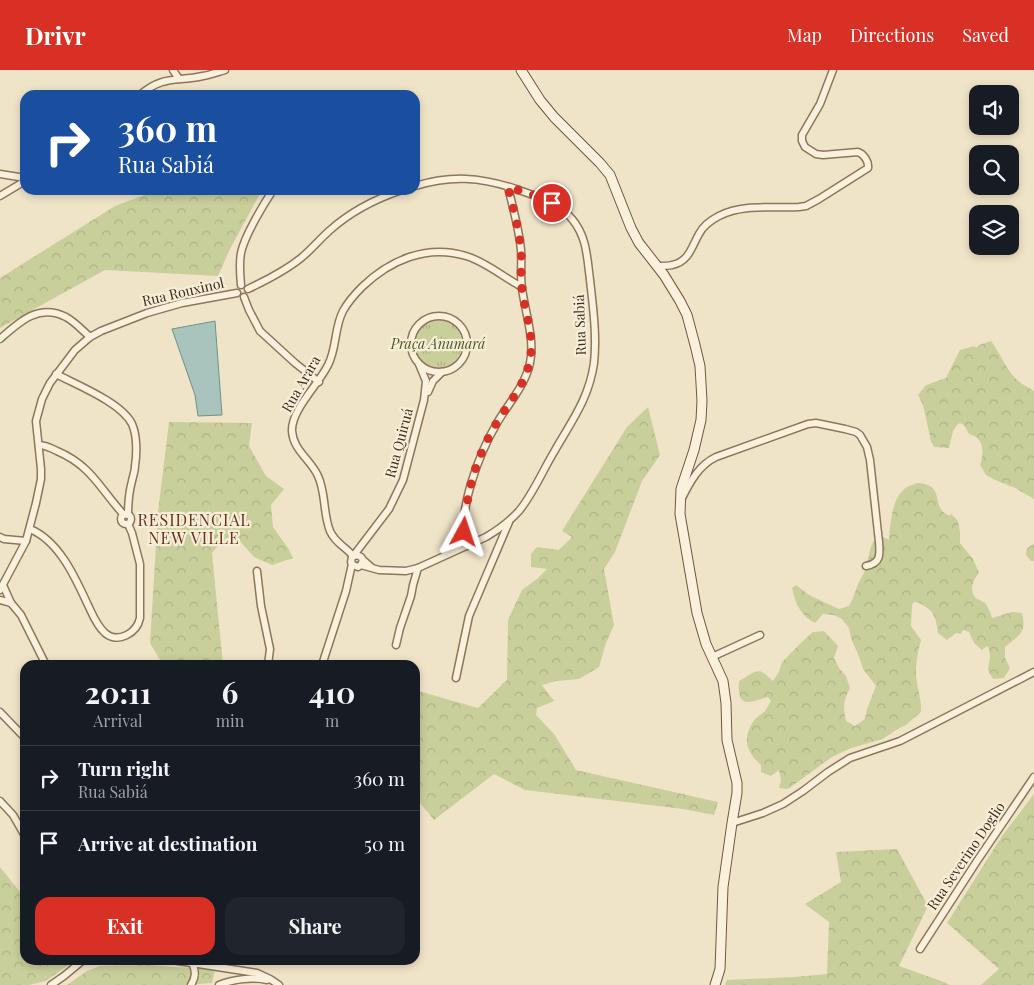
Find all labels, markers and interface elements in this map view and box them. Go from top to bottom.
text: Drivr [25,19,86,51]
text: Map [787,23,822,47]
text: Directions [850,23,934,47]
text: Saved [962,23,1009,47]
map controls [969,85,1019,255]
button: sound [969,85,1019,135]
text: 360 m [118,104,217,151]
icon: right [35,110,100,175]
button: search [969,145,1019,195]
text: Rua Sabiá [118,149,214,179]
pin [531,182,573,224]
icon: arrive [538,189,566,217]
button: layers [969,205,1019,255]
street label: Rua Rouxinol [140,273,226,310]
street label: Rua Sabiá [569,294,590,356]
park label: Praça Anumará [390,334,486,353]
street label: Rua Arara [277,352,324,415]
street label: Rua Quiruá [380,406,417,480]
position arrow [437,505,489,557]
district label: RESIDENCIAL NEW VILLE [137,509,251,548]
text: 20:11 [85,672,151,712]
text: 6 [222,672,238,712]
text: 410 [309,672,355,712]
text: Arrival [93,710,143,731]
text: min [216,710,244,731]
text: m [325,710,339,731]
text: Turn right [78,755,170,781]
icon: right [35,764,63,792]
text: 360 m [354,765,405,791]
text: Rua Sabiá [78,781,148,802]
street label: Rua Severino Doglio [922,798,1009,914]
icon: arrive [35,829,63,857]
text: Arrive at destination [78,830,258,856]
text: 50 m [364,830,405,856]
button: Exit [35,897,215,955]
button: Share [225,897,405,955]

